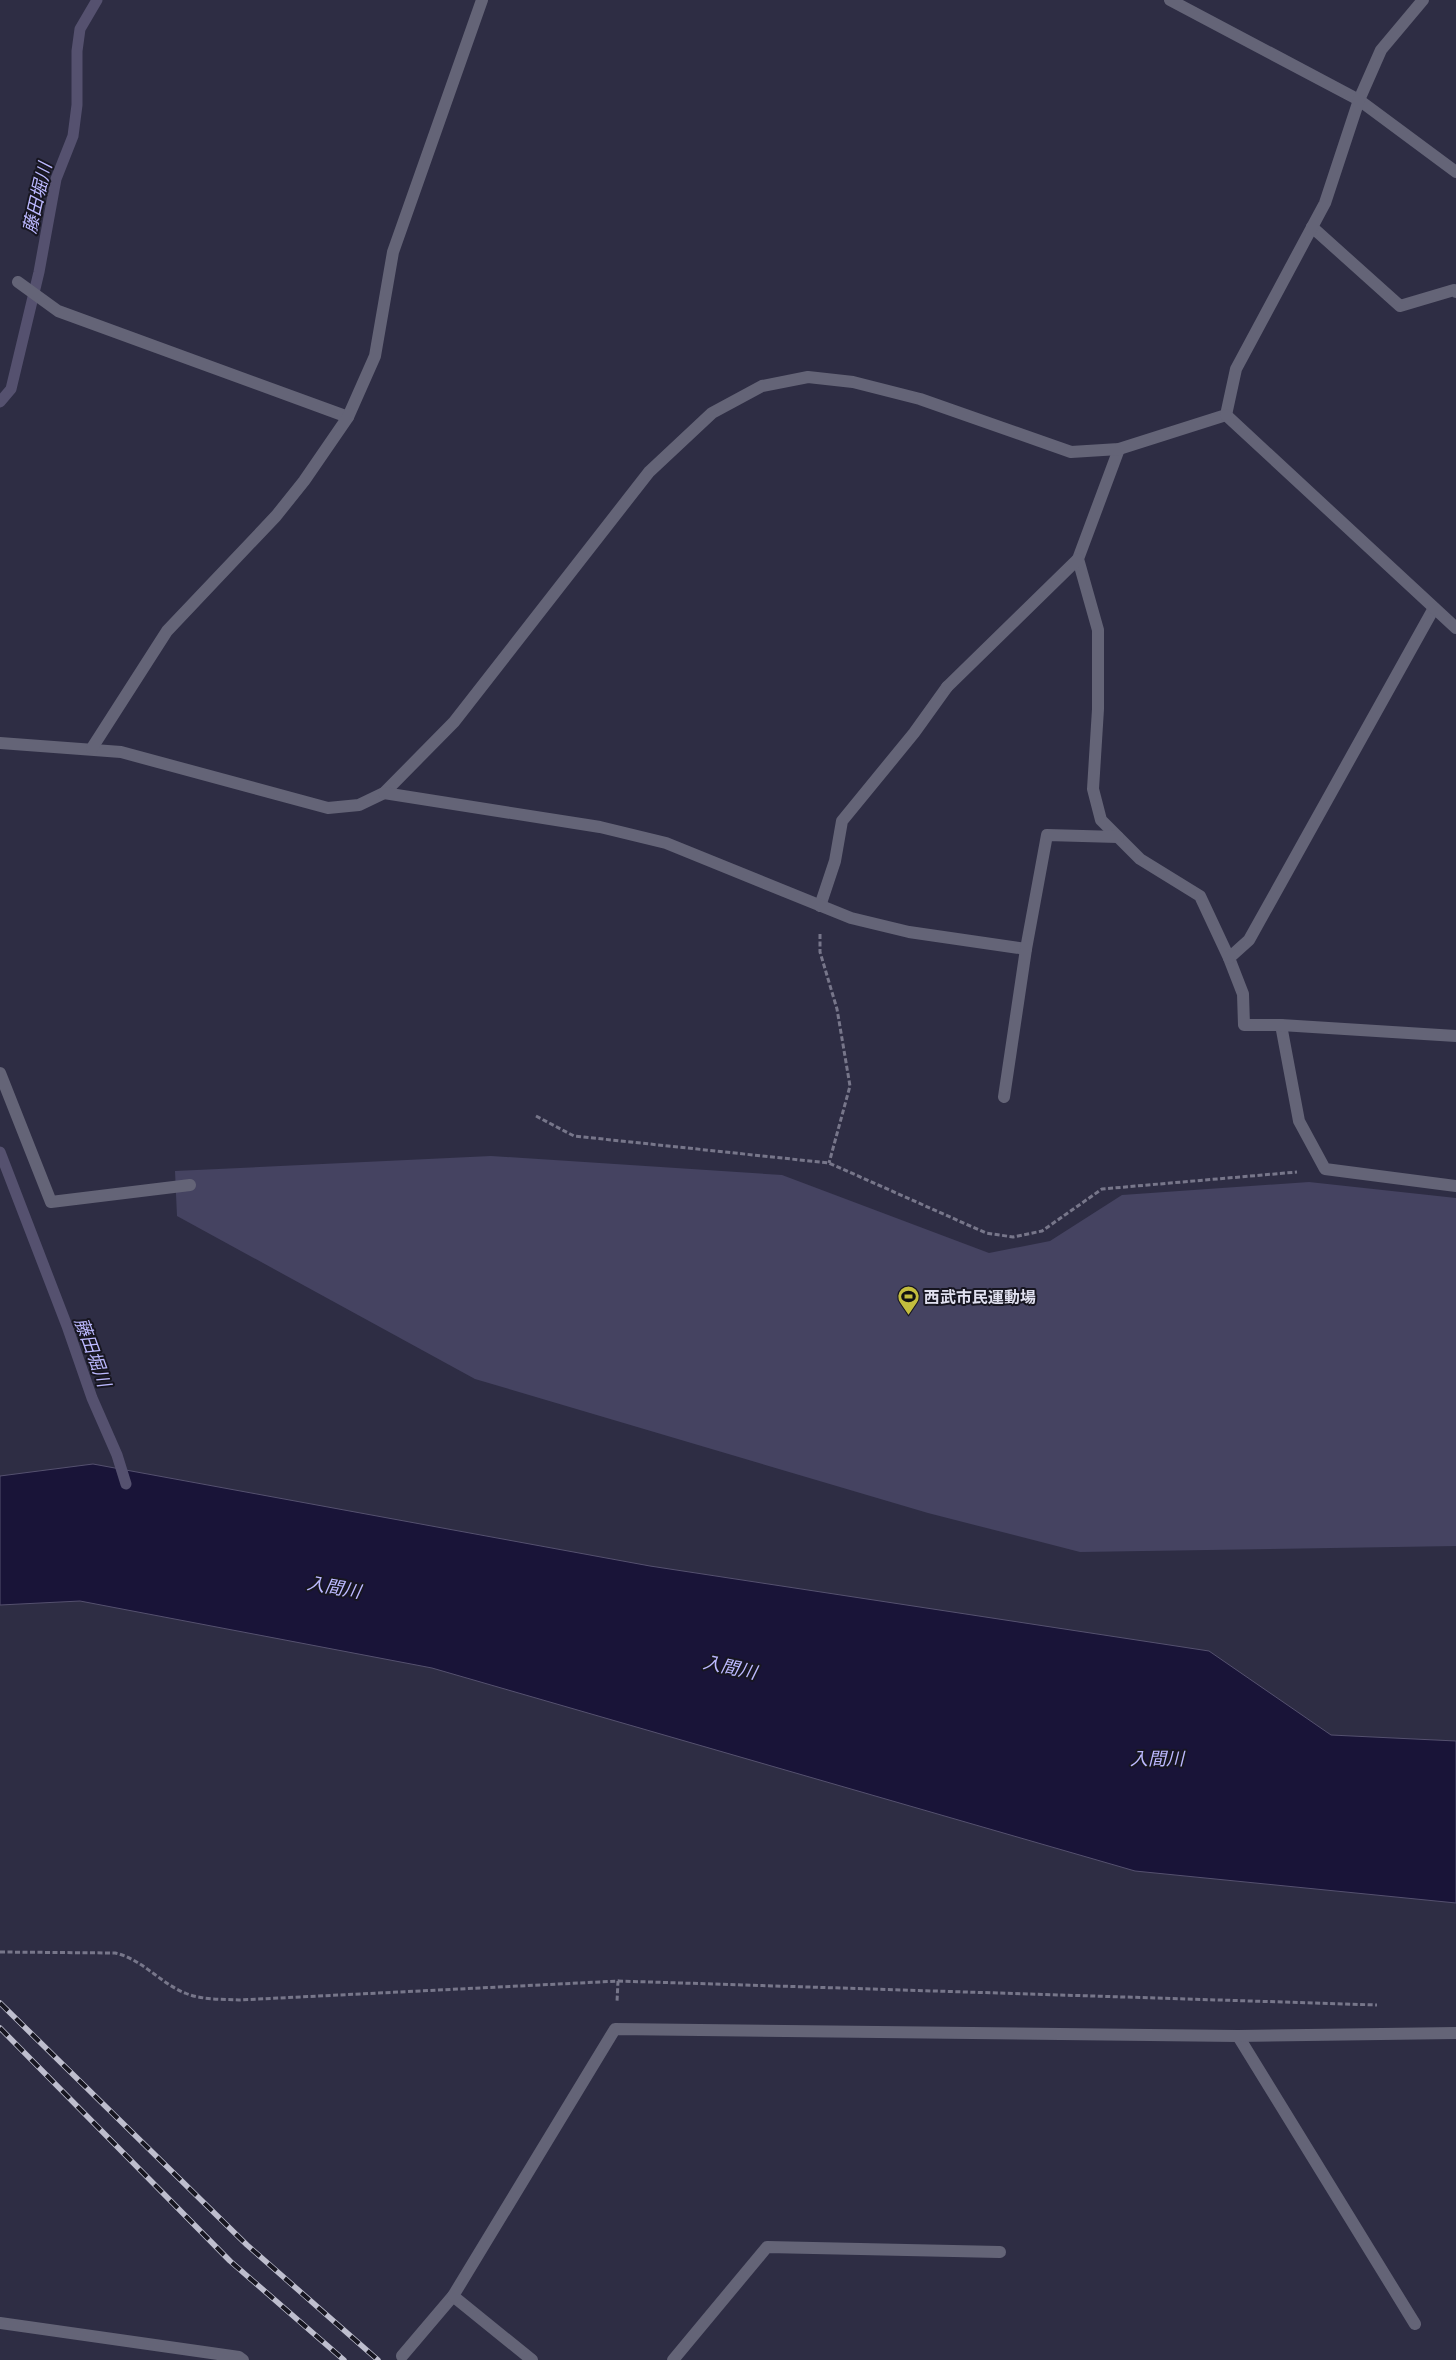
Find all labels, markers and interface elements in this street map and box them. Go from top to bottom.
water label: 藤田堀川 [19,159,56,235]
sports icon: 西武市民運動場 [896,1285,920,1316]
place label: 西武市民運動場 [924,1288,1036,1307]
water label: 藤田堀川 [71,1315,116,1391]
water label: 入間川 [306,1572,364,1602]
water label: 入間川 [701,1651,761,1683]
water label: 入間川 [1130,1748,1186,1769]

